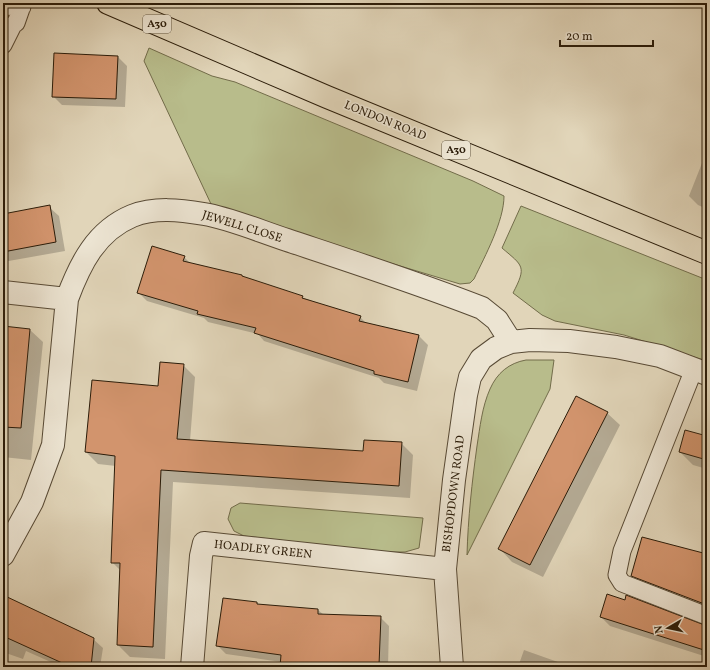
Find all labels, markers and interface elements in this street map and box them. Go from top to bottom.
road number: A30 [143,15,171,33]
scale bar [560,22,653,48]
text: 20 m [566,29,593,45]
street label: LONDON ROAD [342,97,429,145]
road number: A30 [442,141,470,159]
street label: JEWELL CLOSE [200,207,284,247]
street label: BISHOPDOWN ROAD [439,434,469,553]
street label: HOADLEY GREEN [213,537,313,563]
north arrow [648,608,688,648]
text: N [652,624,668,634]

